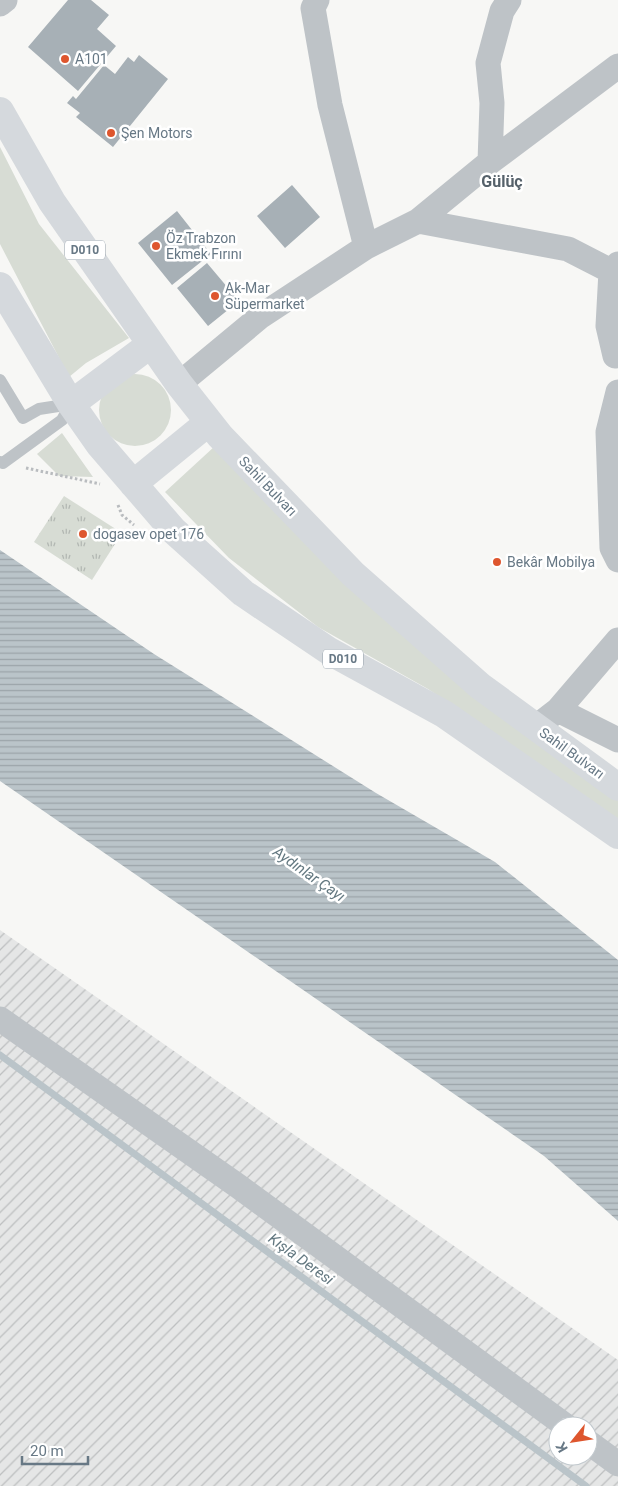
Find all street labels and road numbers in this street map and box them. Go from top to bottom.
road number: D010 [65,240,105,260]
street label: Sahil Bulvarı [236,453,300,519]
road number: D010 [323,650,363,669]
street label: Sahil Bulvarı [536,724,608,782]

